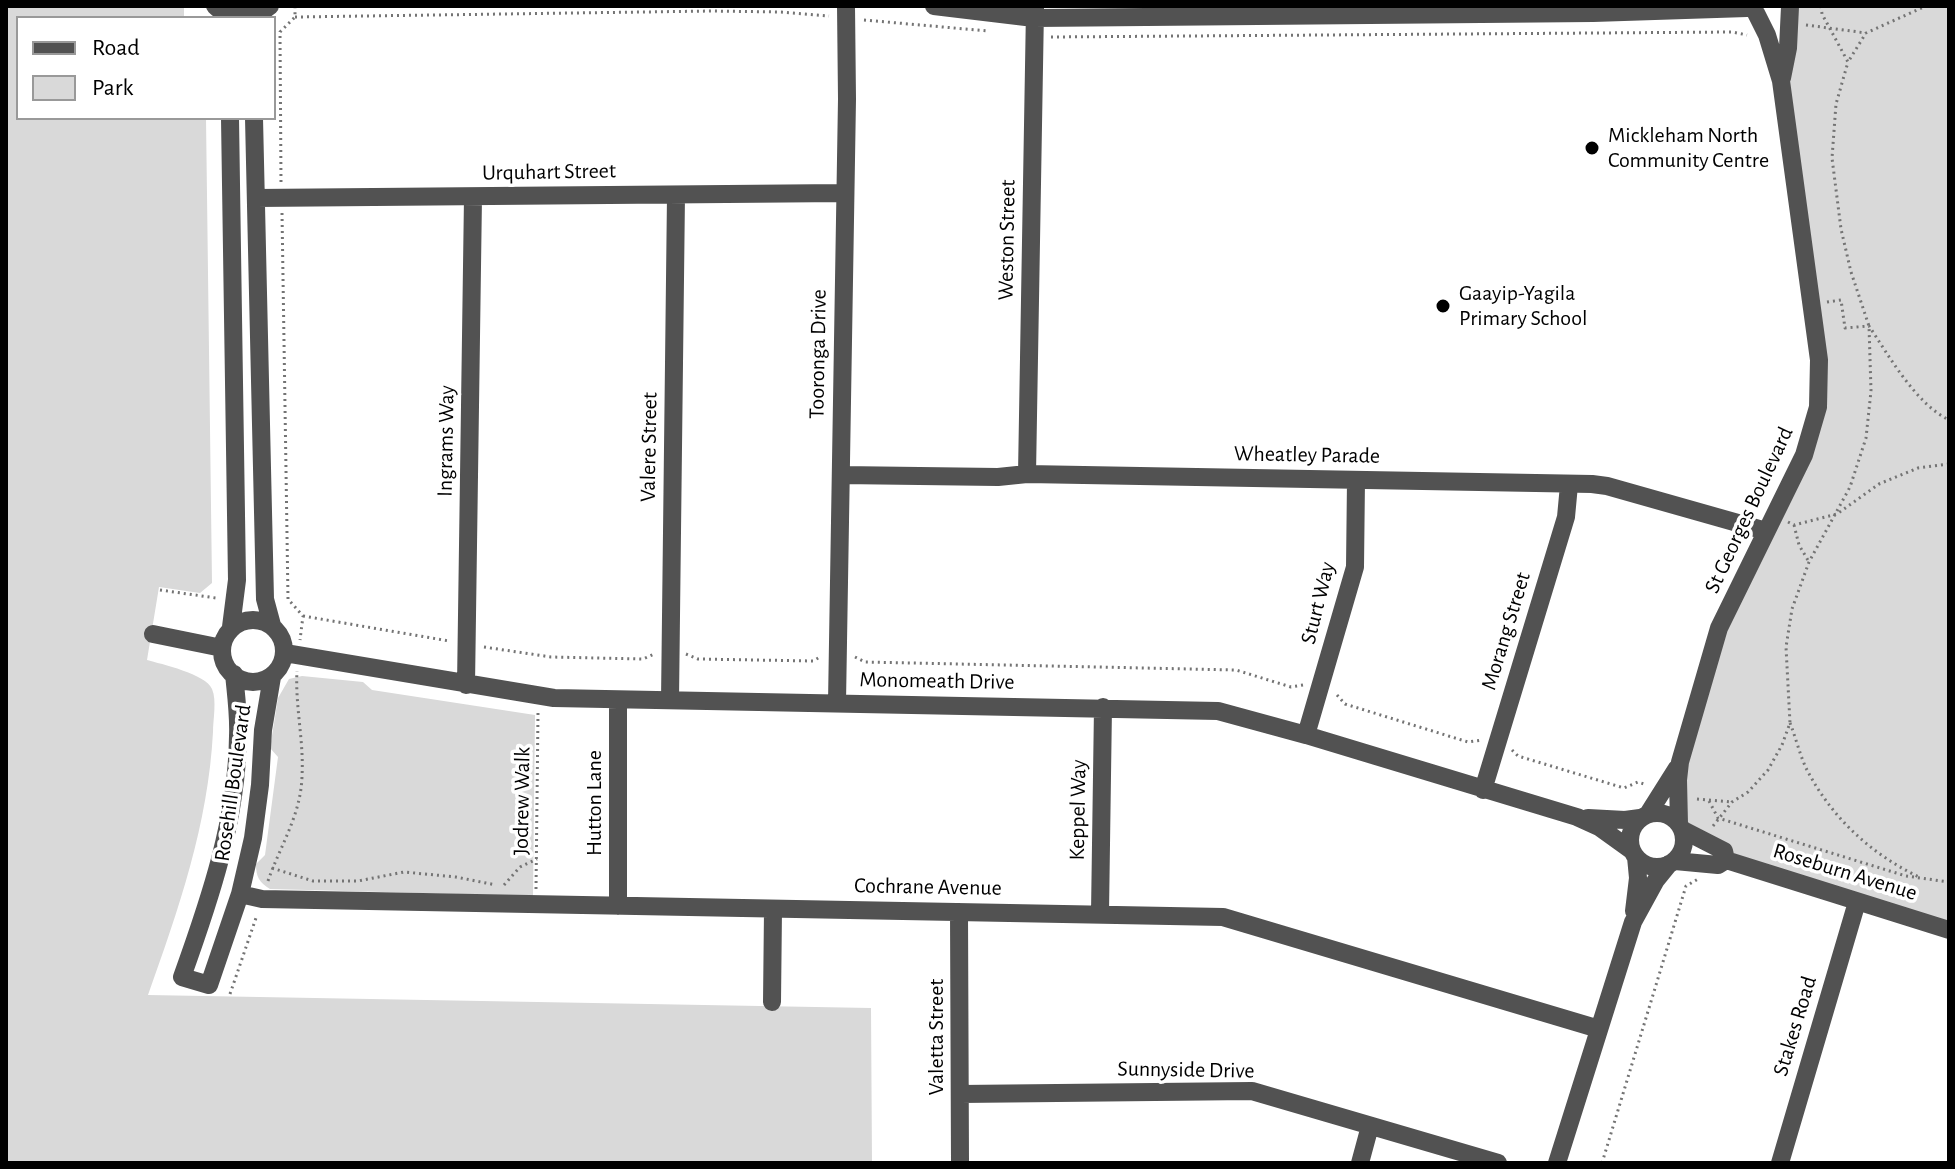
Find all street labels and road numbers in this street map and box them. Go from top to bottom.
street label: Urquhart Street [482,158,616,186]
street label: Weston Street [993,179,1021,301]
street label: Tooronga Drive [804,289,832,419]
street label: Ingrams Way [432,385,460,497]
street label: Valere Street [635,392,663,502]
street label: St Georges Boulevard [1699,422,1799,598]
street label: Wheatley Parade [1234,441,1380,469]
street label: Sturt Way [1295,559,1341,647]
street label: Morang Street [1476,569,1536,693]
street label: Monomeath Drive [859,666,1015,696]
street label: Rosehill Boulevard [209,703,257,863]
street label: Jodrew Walk [508,747,536,855]
street label: Hutton Lane [581,750,607,856]
street label: Keppel Way [1064,759,1092,861]
street label: Roseburn Avenue [1770,838,1920,906]
street label: Cochrane Avenue [854,873,1002,901]
street label: Stakes Road [1767,973,1823,1079]
street label: Valetta Street [923,979,949,1095]
street label: Sunnyside Drive [1117,1056,1255,1084]

